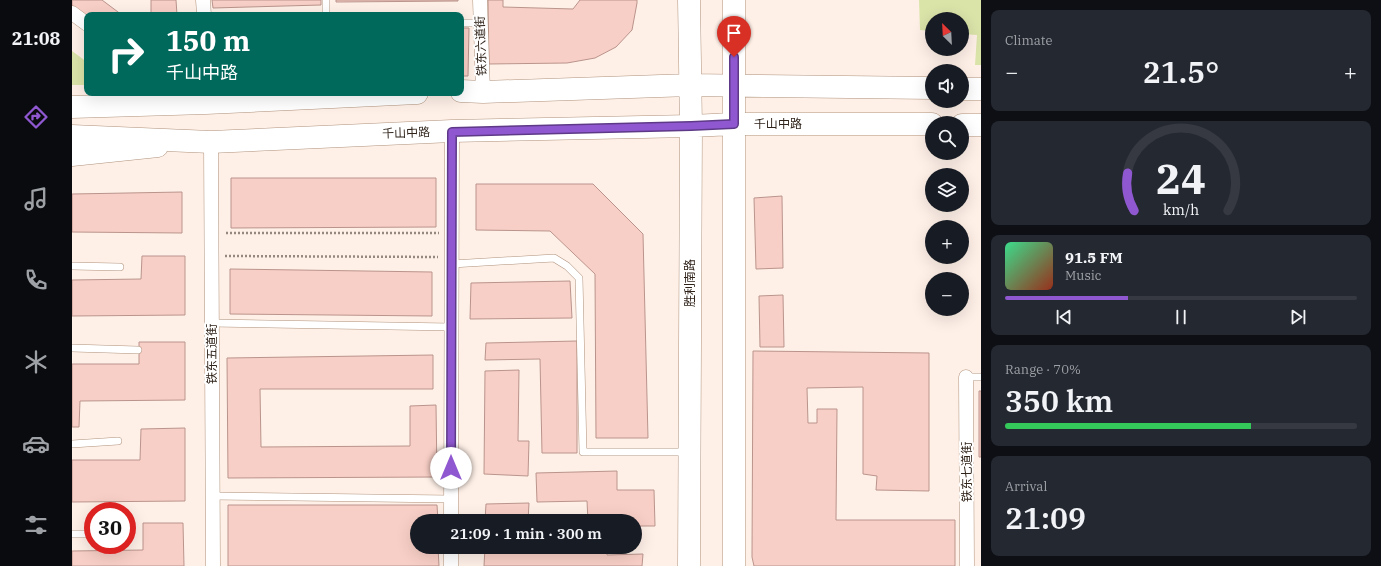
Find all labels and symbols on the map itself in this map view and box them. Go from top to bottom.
north arrow [925,12,969,56]
street label: 铁东六道街 [472,16,489,76]
pin [717,16,751,57]
street label: 千山中路 [754,116,802,131]
street label: 千山中路 [382,124,430,141]
street label: 胜利南路 [682,259,697,307]
street label: 铁东五道街 [204,324,219,384]
street label: 铁东七道街 [959,442,974,502]
position arrow [430,447,472,489]
speed limit sign: 30 [84,502,136,554]

